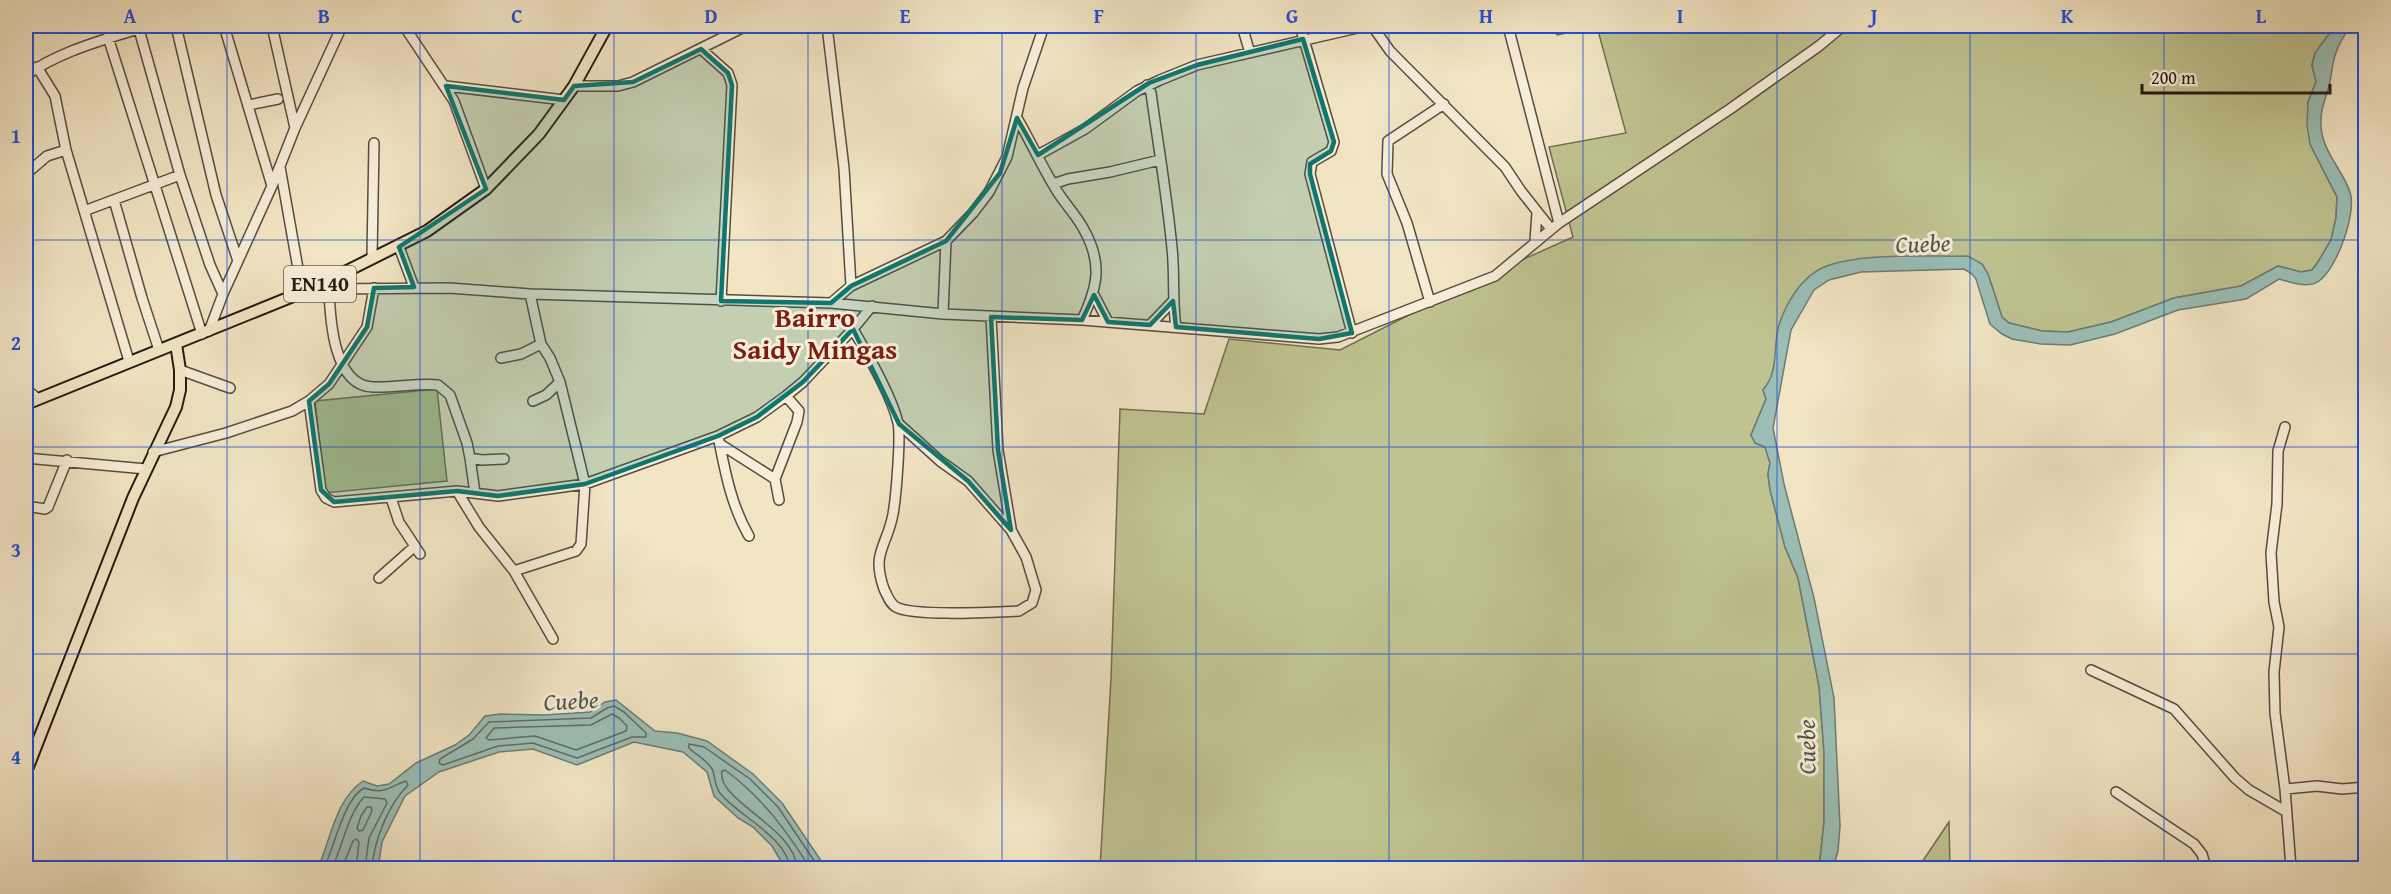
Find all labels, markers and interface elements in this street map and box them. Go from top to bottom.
text: A [124,1,137,30]
text: B [318,1,330,30]
text: C [511,1,523,30]
text: D [704,1,718,30]
text: E [900,1,911,30]
text: F [1094,1,1104,30]
text: G [1286,1,1298,30]
text: H [1479,1,1493,30]
text: I [1677,1,1683,30]
text: J [1868,1,1878,30]
text: K [2061,1,2074,30]
text: L [2256,1,2267,30]
scale bar [2142,57,2330,95]
text: 200 m [2151,64,2196,91]
text: 1 [11,121,21,150]
water label: Cuebe [1895,225,1951,262]
road number: EN140 [284,266,356,302]
district label: Bairro Saidy Mingas [733,296,897,369]
text: 2 [11,328,21,357]
text: 3 [11,535,21,564]
water label: Cuebe [543,682,600,719]
water label: Cuebe [1789,719,1824,775]
text: 4 [11,742,21,771]

